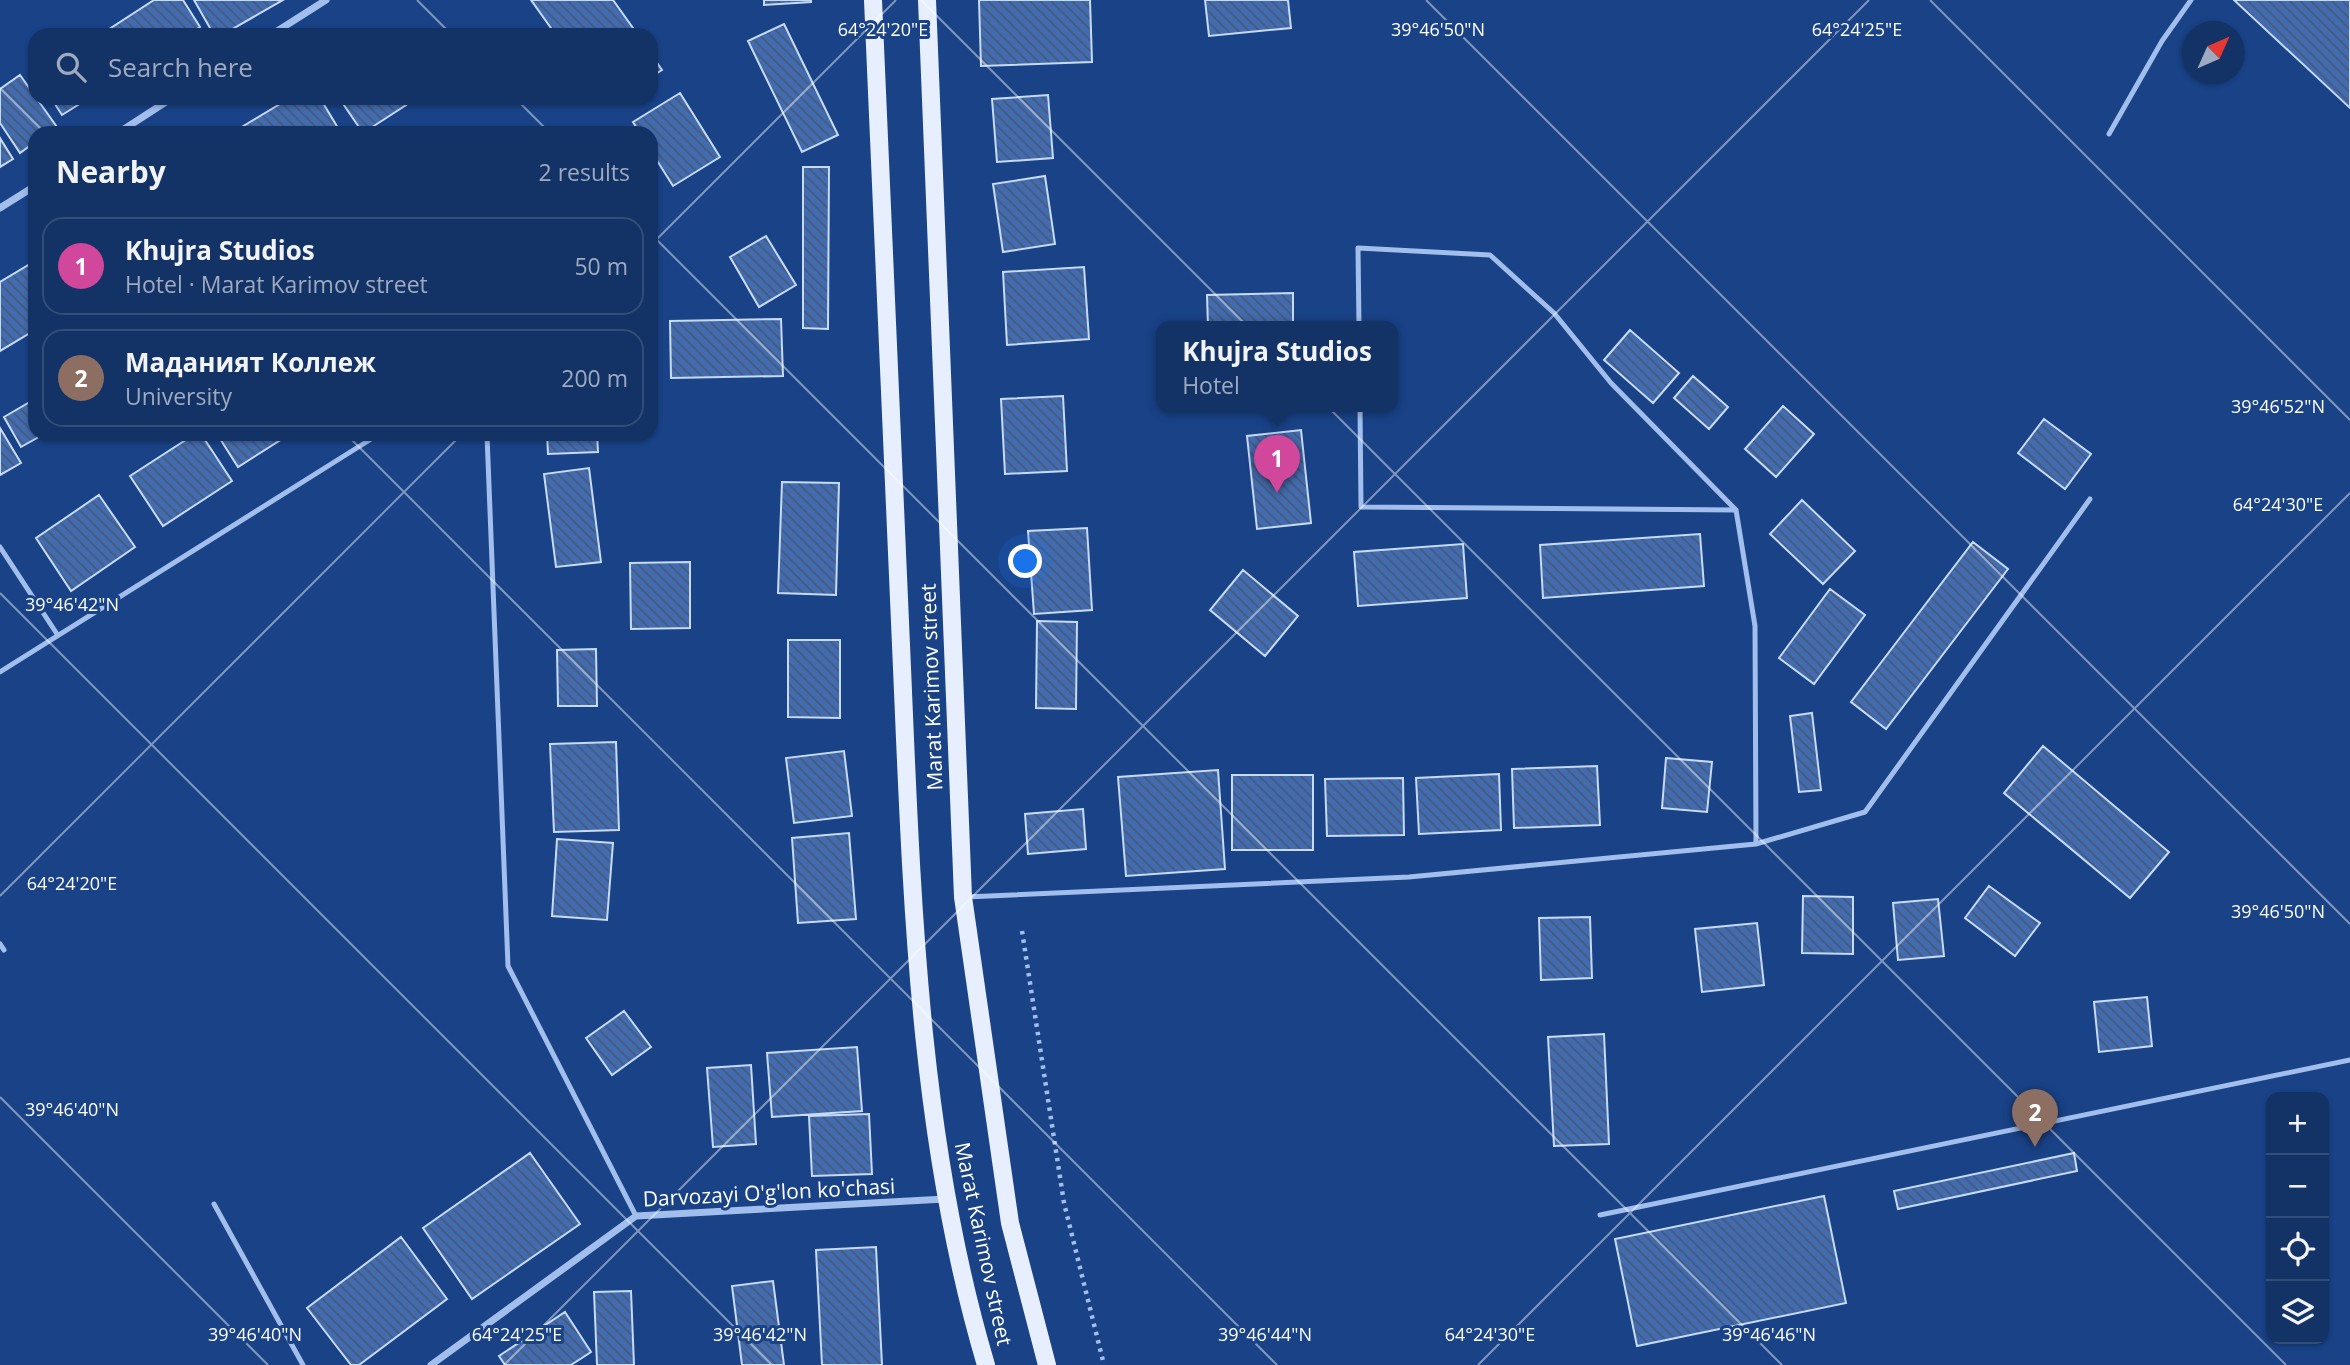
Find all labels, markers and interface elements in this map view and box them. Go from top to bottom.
text: 64°24'20"E [838,17,928,41]
text: 39°46'50"N [1391,17,1485,41]
text: 64°24'25"E [1812,17,1902,41]
north arrow [2182,21,2245,84]
search box [28,28,658,105]
icon: search [52,48,90,86]
text: Search here [108,49,253,85]
text: Nearby [56,151,166,192]
text: 2 results [539,156,630,188]
text: Khujra Studios [125,232,315,268]
text: 1 [74,250,88,282]
text: 50 m [574,250,628,282]
text: Hotel · Marat Karimov street [125,268,428,300]
popup [1156,321,1398,412]
text: Khujra Studios [1182,333,1372,369]
text: Маданият Коллеж [125,344,376,380]
text: 2 [74,362,88,394]
text: 200 m [561,362,628,394]
text: Hotel [1182,369,1240,401]
text: University [125,380,232,412]
text: 39°46'52"N [2231,394,2325,418]
pin: 1 [1254,435,1300,493]
text: 64°24'30"E [2233,492,2323,516]
your location [1008,544,1042,578]
street label: Marat Karimov street [913,583,949,791]
text: 39°46'42"N [25,592,119,616]
text: 64°24'20"E [27,871,117,895]
text: 39°46'50"N [2231,899,2325,923]
pin: 2 [2012,1089,2058,1147]
map controls [2266,1092,2329,1344]
button: + [2266,1092,2329,1155]
text: 39°46'40"N [25,1097,119,1121]
street label: Marat Karimov street [949,1139,1019,1348]
button: − [2266,1155,2329,1218]
street label: Darvozayi O'g'lon ko'chasi [642,1171,896,1213]
button: locate [2266,1218,2329,1281]
button: layers [2266,1281,2329,1344]
text: 39°46'40"N [208,1322,302,1346]
text: 64°24'25"E [472,1322,562,1346]
text: 39°46'42"N [713,1322,807,1346]
text: 39°46'44"N [1218,1322,1312,1346]
text: 64°24'30"E [1445,1322,1535,1346]
text: 39°46'46"N [1722,1322,1816,1346]

